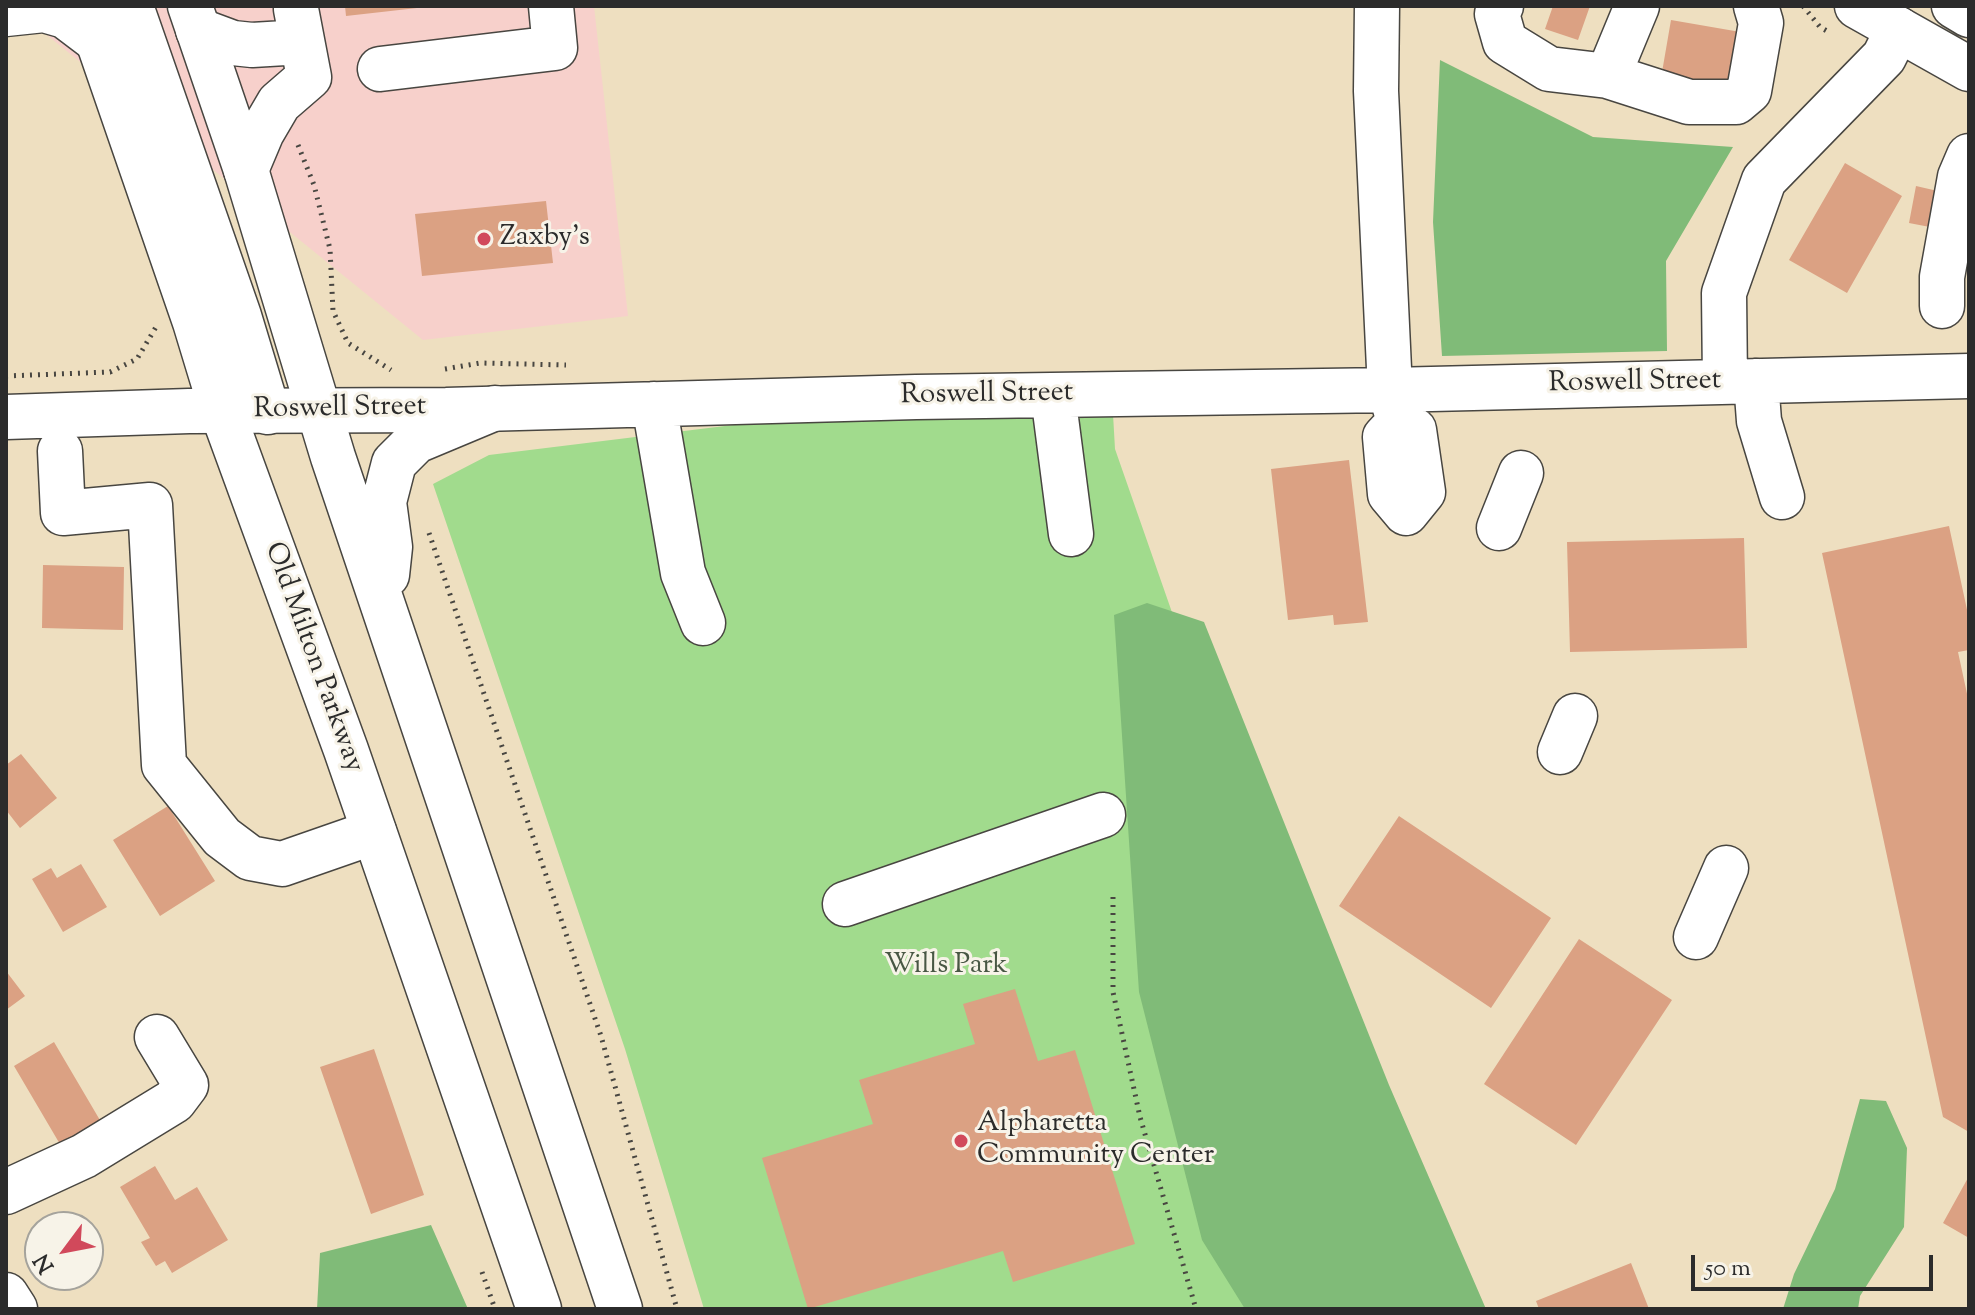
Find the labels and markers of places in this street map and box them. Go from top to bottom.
place label: Zaxby's [500,222,590,256]
marker: Zaxby's [475,230,493,248]
place label: Alpharetta Community Center [977,1108,1214,1174]
marker: Alpharetta Community Center [952,1132,970,1150]

